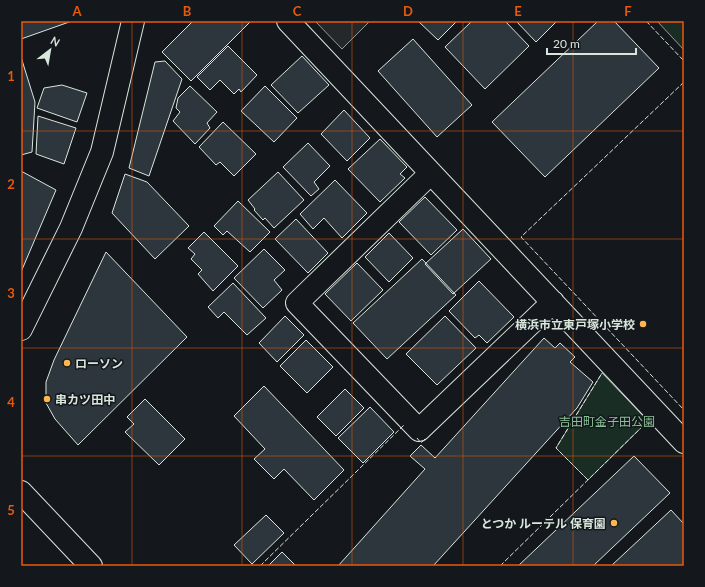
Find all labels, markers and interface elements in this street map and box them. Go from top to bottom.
text: A [71,3,82,19]
text: B [183,3,192,19]
text: C [293,3,302,19]
text: D [403,3,413,19]
text: E [514,3,522,19]
text: F [624,3,632,19]
north arrow [30,30,70,70]
scale bar [547,30,636,56]
text: N [48,33,62,49]
text: 20 m [553,36,580,51]
text: 1 [7,68,15,84]
text: 2 [7,176,15,192]
text: 3 [7,285,15,301]
place label: 横浜市立東戸塚小学校 [515,317,635,332]
marker: 横浜市立東戸塚小学校 [638,319,648,329]
place label: ローソン [75,356,123,371]
marker: ローソン [62,358,72,368]
place label: 串カツ田中 [55,392,115,407]
text: 4 [7,394,15,410]
marker: 串カツ田中 [42,394,52,404]
park label: 吉田町金子田公園 [559,414,655,429]
text: 5 [7,502,15,518]
place label: とつか ルーテル 保育園 [481,516,606,531]
marker: とつか ルーテル 保育園 [609,518,619,528]

